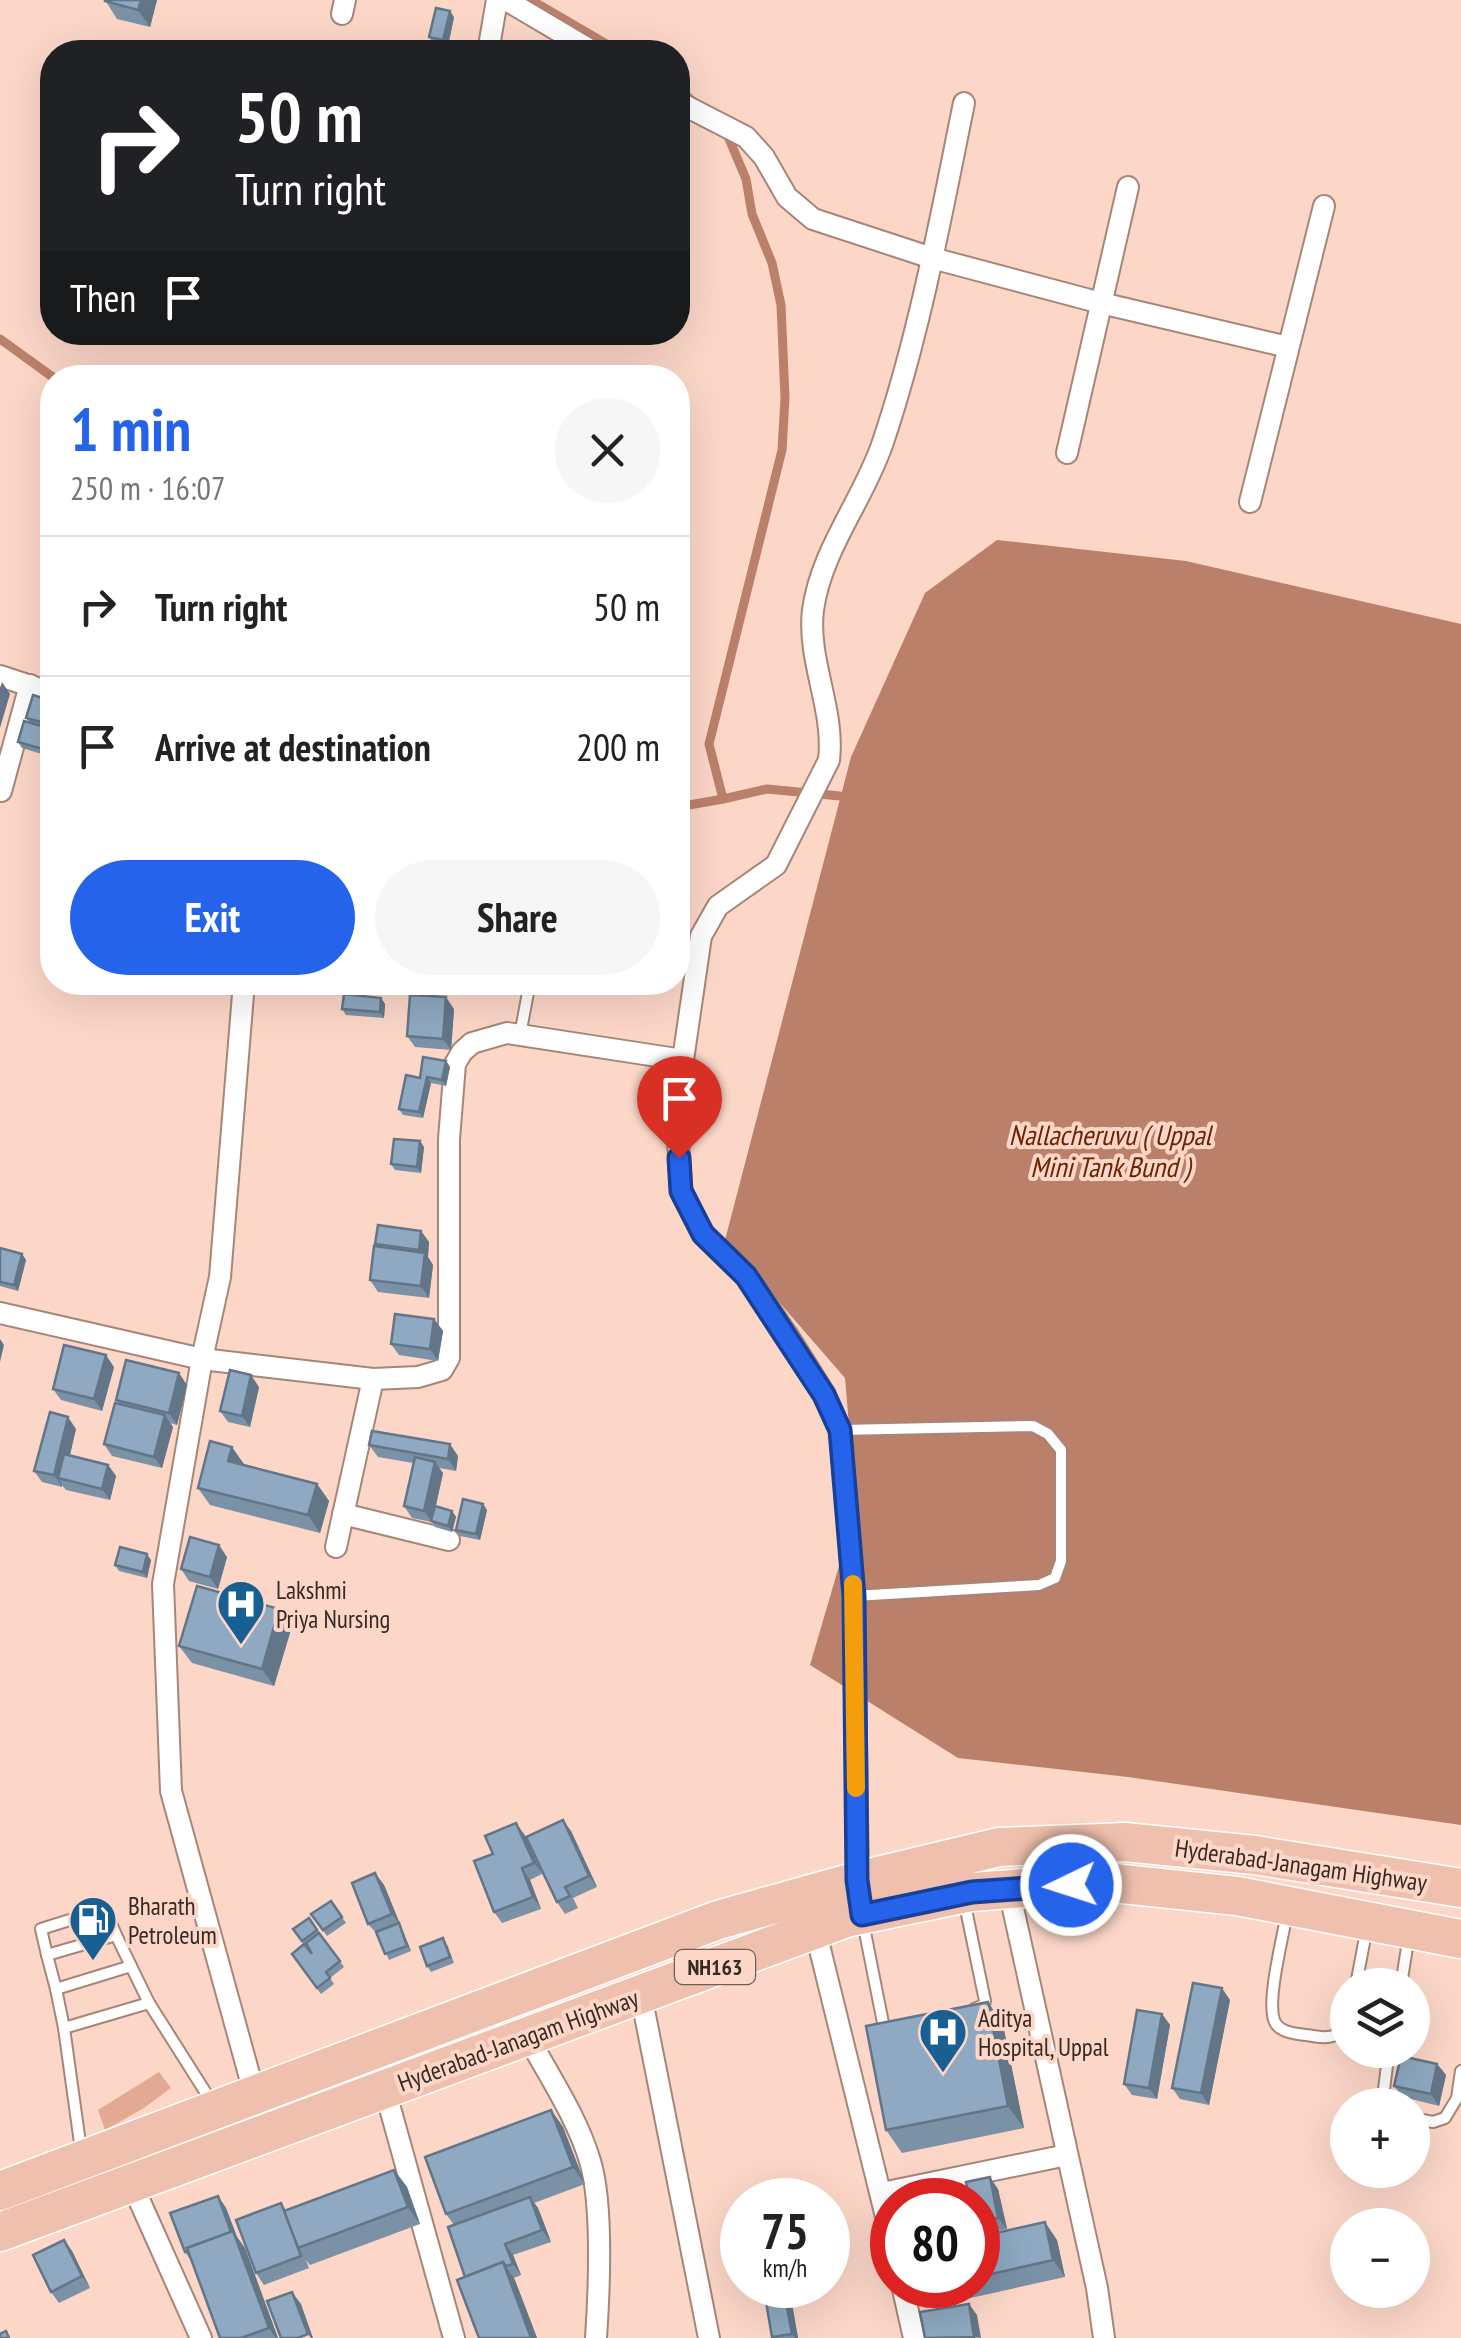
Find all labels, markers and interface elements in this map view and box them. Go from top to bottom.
text: 50 m [235,71,363,161]
icon: right [70,80,200,210]
text: Turn right [235,159,386,217]
icon: arrive [156,270,211,325]
text: Then [70,273,136,322]
text: 1 min [70,390,191,468]
button: close [555,398,660,503]
text: 250 m · 16:07 [70,467,225,509]
icon: right [70,579,125,634]
text: Turn right [155,582,287,631]
text: 50 m [593,582,660,631]
icon: arrive [70,719,125,774]
text: Arrive at destination [155,722,431,771]
text: 200 m [576,722,660,771]
button: Exit [70,860,355,975]
button: Share [375,860,660,975]
pin [637,1056,722,1159]
icon: arrive [652,1071,707,1126]
water label: Nallacheruvu ( Uppal Mini Tank Bund ) [1009,1116,1214,1185]
place label: Lakshmi Priya Nursing [276,1574,390,1635]
hospital icon: Lakshmi Priya Nursing [215,1578,267,1646]
street label: Hyderabad-Janagam Highway [1173,1831,1430,1899]
position arrow [1019,1833,1123,1937]
place label: Bharath Petroleum [128,1890,217,1951]
fuel station icon: Bharath Petroleum [67,1894,119,1962]
road number: NH163 [675,1950,755,1984]
map controls [1330,1968,1430,2308]
button: layers [1330,1968,1430,2068]
street label: Hyderabad-Janagam Highway [393,1981,643,2098]
place label: Aditya Hospital, Uppal [978,2002,1109,2063]
hospital icon: Aditya Hospital, Uppal [917,2006,969,2074]
button: + [1330,2088,1430,2188]
speed limit sign: 80 [870,2178,1000,2308]
text: 75 [761,2198,809,2263]
button: − [1330,2208,1430,2308]
text: km/h [763,2252,807,2284]

